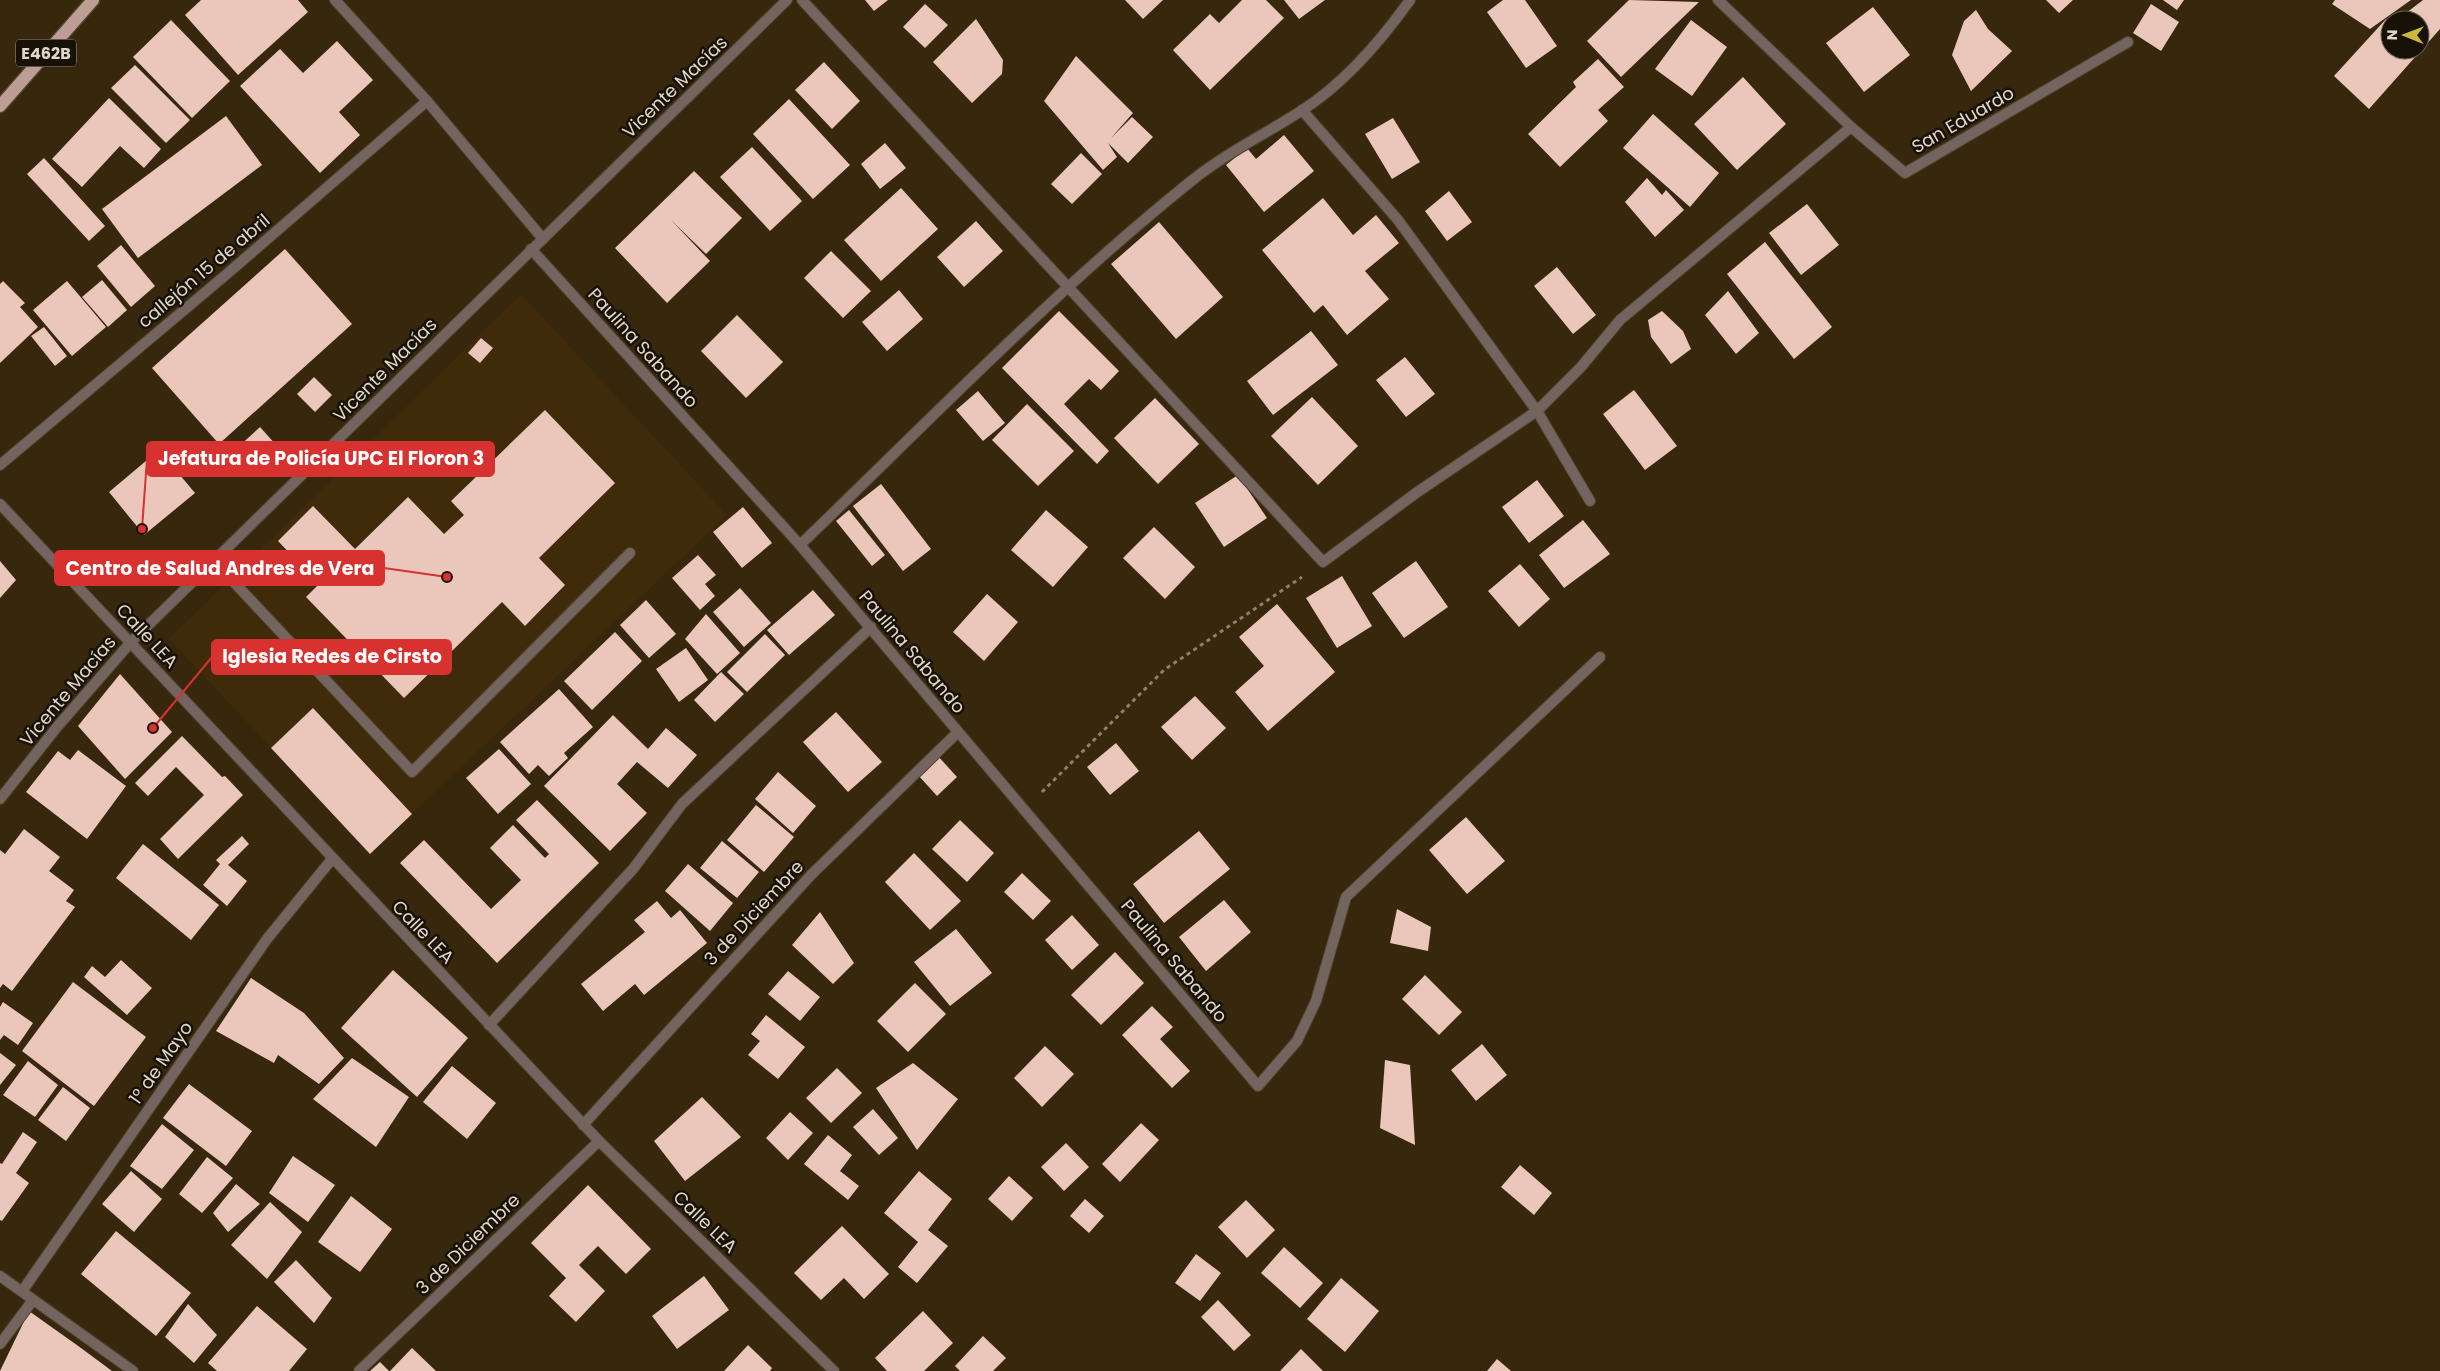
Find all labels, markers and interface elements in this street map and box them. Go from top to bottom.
north arrow [2380,10,2430,60]
text: N [2382,29,2402,40]
street label: Vicente Macías [617,30,733,143]
road number: E462B [16,40,76,66]
street label: San Eduardo [1907,80,2019,159]
street label: callejón 15 de abril [132,208,275,333]
street label: Paulina Sabando [583,282,704,413]
street label: Vicente Macías [327,312,442,427]
callout: Jefatura de Policía UPC El Floron 3 [147,442,494,476]
text: Jefatura de Policía UPC El Floron 3 [158,445,484,472]
callout: Centro de Salud Andres de Vera [55,551,384,585]
text: Centro de Salud Andres de Vera [66,555,374,582]
street label: Paulina Sabando [853,585,971,719]
street label: Calle LEA [111,598,184,673]
street label: Vicente Macías [14,630,121,751]
callout: Iglesia Redes de Cirsto [212,640,451,674]
text: Iglesia Redes de Cirsto [222,643,442,670]
street label: 3 de Diciembre [698,854,809,971]
street label: Calle LEA [387,894,460,969]
street label: Paulina Sabando [1115,894,1233,1028]
street label: 1º de Mayo [123,1016,198,1109]
street label: Calle LEA [668,1185,743,1258]
street label: 3 de Diciembre [410,1187,525,1300]

